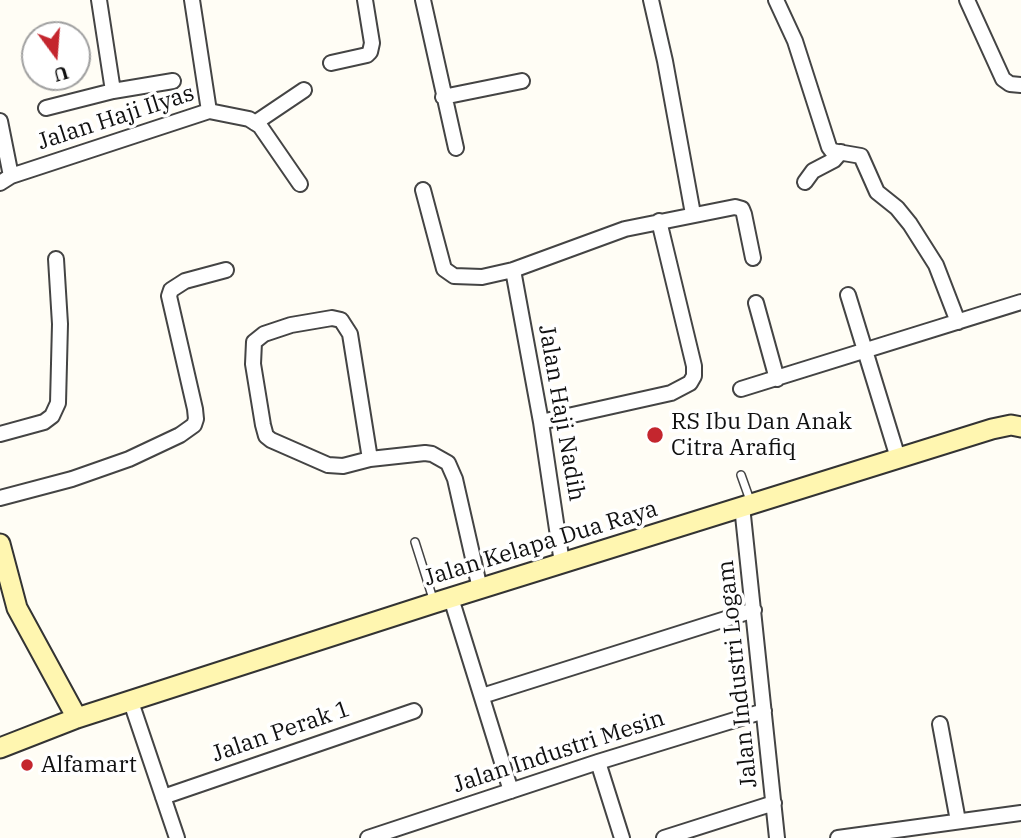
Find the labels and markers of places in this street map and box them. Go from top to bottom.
place label: RS Ibu Dan Anak Citra Arafiq [671,408,852,462]
marker: RS Ibu Dan Anak Citra Arafiq [645,425,665,445]
place label: Alfamart [41,751,137,779]
marker: Alfamart [19,757,35,773]

